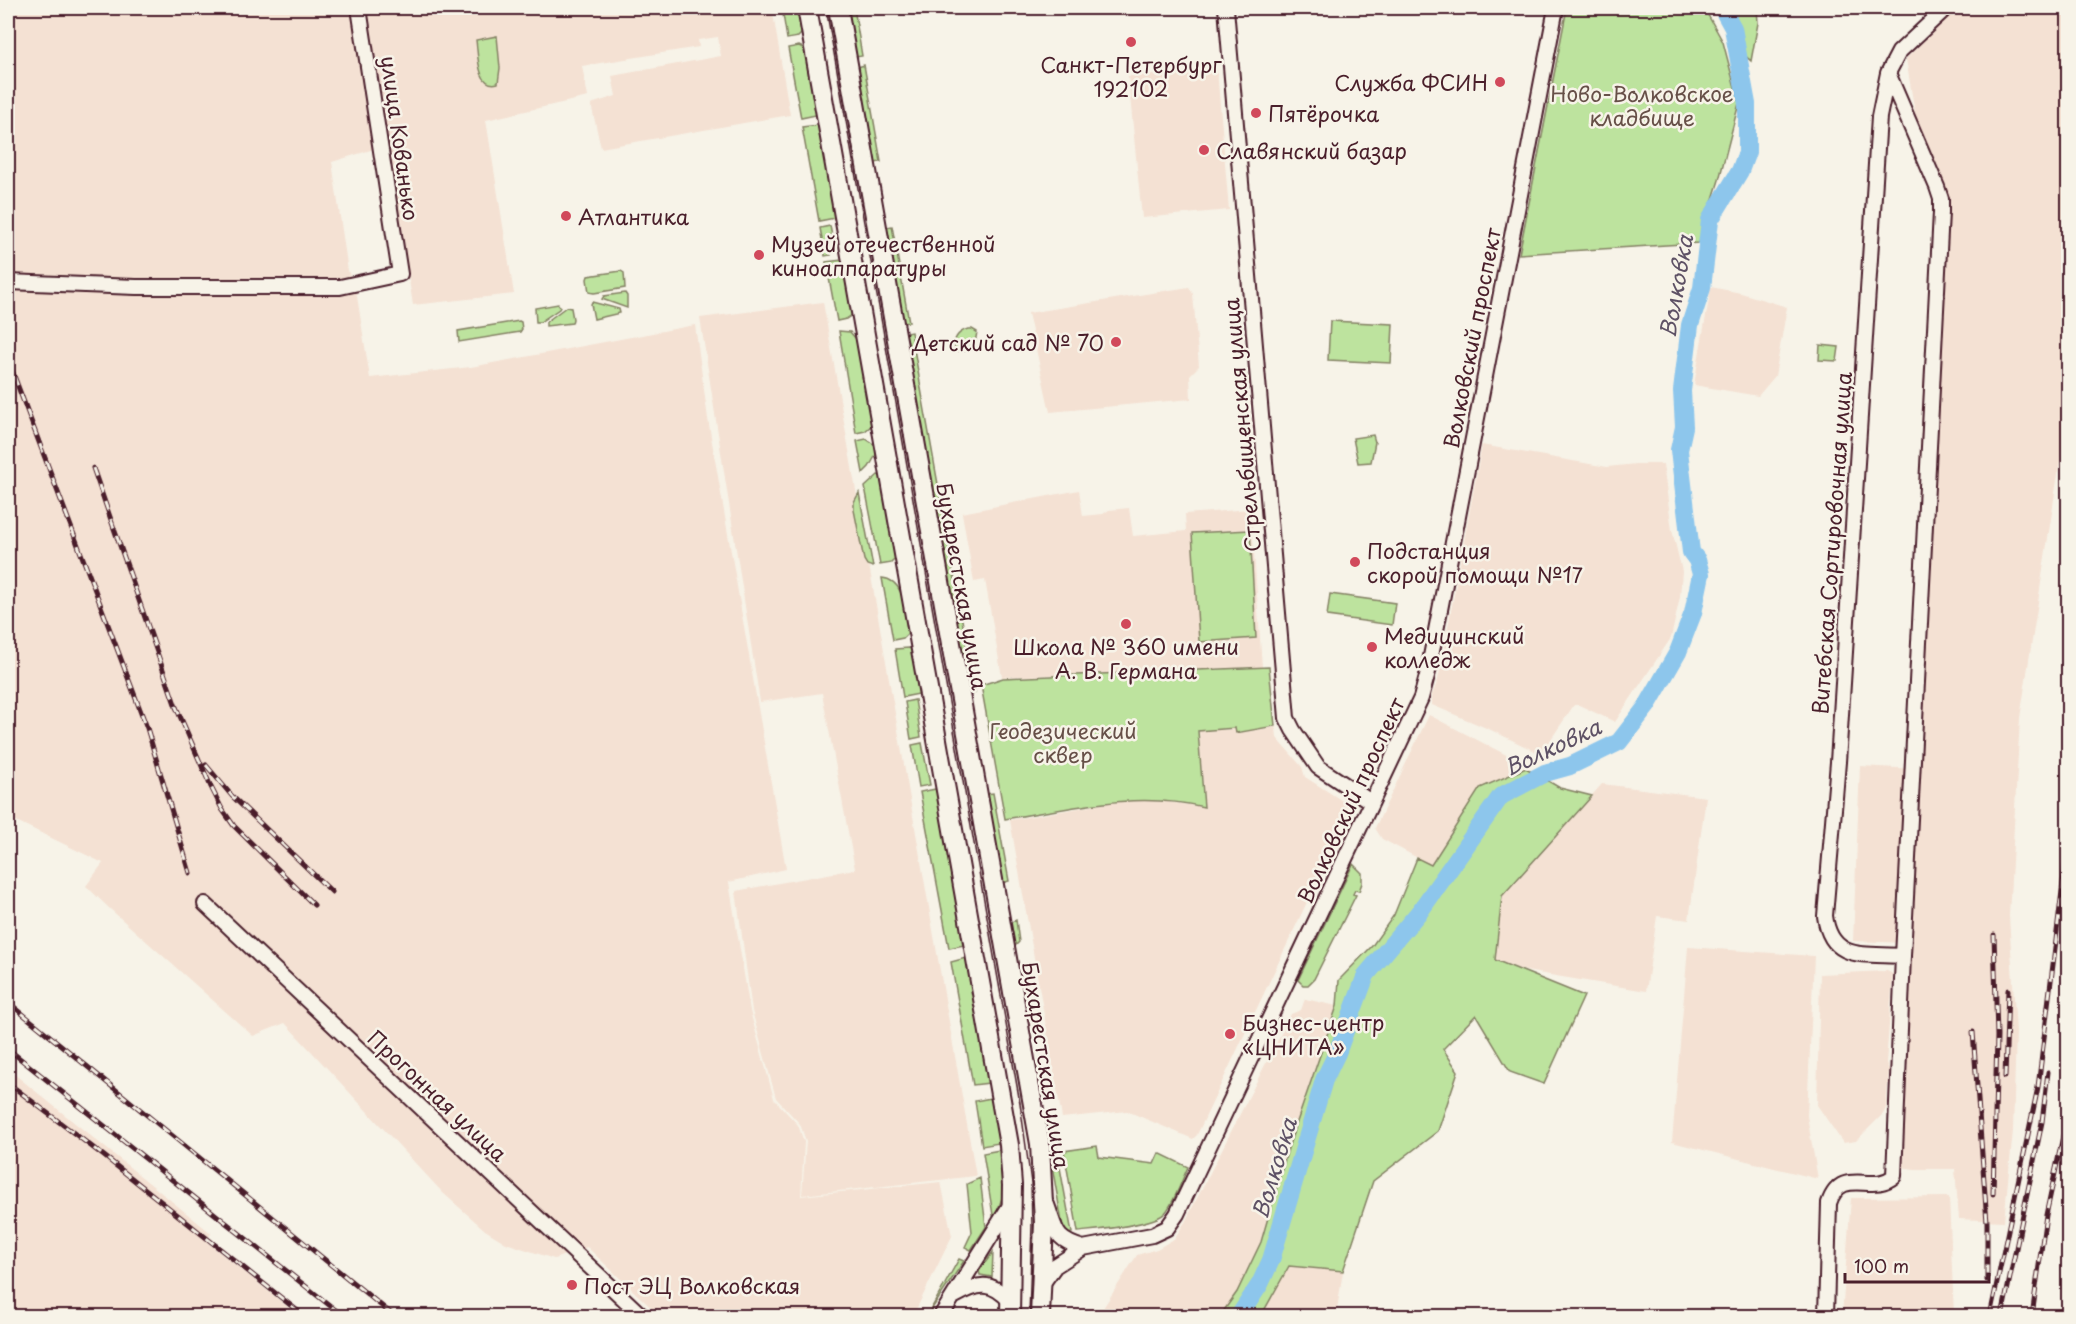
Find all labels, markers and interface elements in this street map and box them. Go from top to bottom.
marker: Санкт-Петербург 192102 [1124,35,1138,49]
place label: Санкт-Петербург 192102 [1040,48,1222,104]
street label: улица Кованько [374,54,428,222]
place label: Служба ФСИН [1334,66,1488,98]
marker: Служба ФСИН [1493,75,1507,89]
park label: Ново-Волковское кладбище [1550,77,1734,133]
place label: Пятёрочка [1268,97,1380,129]
marker: Пятёрочка [1249,106,1263,120]
place label: Славянский базар [1216,134,1407,166]
marker: Славянский базар [1197,143,1211,157]
place label: Атлантика [578,200,690,232]
marker: Атлантика [559,209,573,223]
street label: Волковский проспект [1434,224,1508,451]
place label: Музей отечественной киноаппаратуры [771,227,996,283]
water label: Волковка [1650,231,1700,340]
marker: Музей отечественной киноаппаратуры [752,248,766,262]
street label: Стрельбищенская улица [1214,296,1268,553]
place label: Детский сад № 70 [911,326,1104,358]
marker: Детский сад № 70 [1109,335,1123,349]
street label: Витебская Сортировочная улица [1803,370,1859,715]
street label: Бухарестская улица [929,480,997,693]
place label: Подстанция скорой помощи №17 [1367,534,1583,590]
marker: Подстанция скорой помощи №17 [1348,555,1362,569]
marker: Школа № 360 имени А. В. Германа [1119,617,1133,631]
place label: Медицинский колледж [1384,619,1524,675]
place label: Школа № 360 имени А. В. Германа [1013,630,1239,686]
marker: Медицинский колледж [1365,640,1379,654]
street label: Волковский проспект [1288,691,1412,908]
water label: Волковка [1498,709,1607,783]
park label: Геодезический сквер [989,714,1137,770]
street label: Бухарестская улица [1015,959,1079,1172]
place label: Бизнес-центр «ЦНИТА» [1242,1006,1384,1062]
street label: Прогонная улица [361,1022,516,1169]
marker: Бизнес-центр «ЦНИТА» [1223,1027,1237,1041]
water label: Волковка [1242,1112,1304,1222]
scale bar [1845,1246,1989,1284]
text: 100 m [1854,1252,1909,1279]
place label: Пост ЭЦ Волковская [584,1269,800,1301]
marker: Пост ЭЦ Волковская [565,1278,579,1292]

